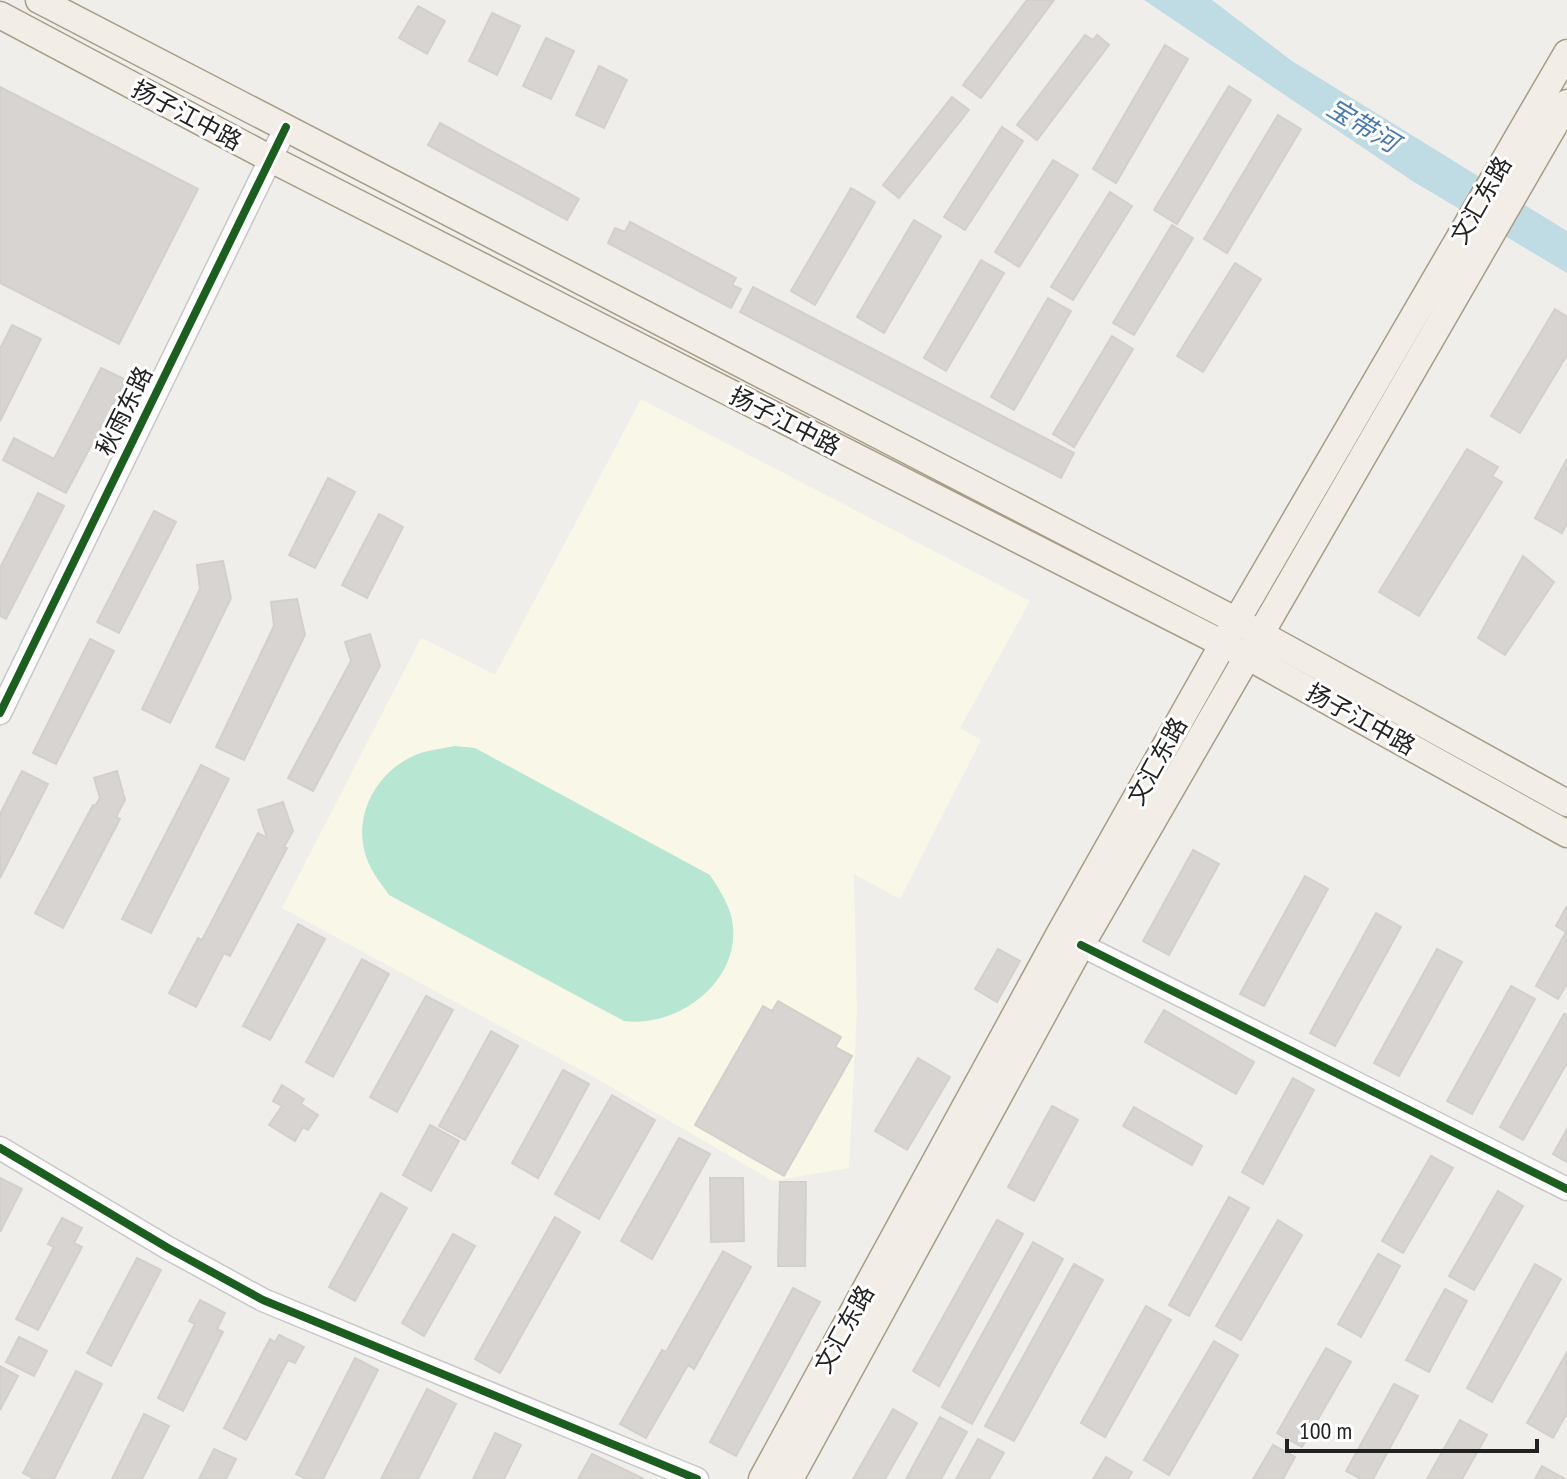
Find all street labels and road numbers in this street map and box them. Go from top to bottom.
street label: 扬子江中路 [127,73,247,157]
street label: 文汇东路 [1444,151,1518,249]
street label: 秋雨东路 [89,361,159,461]
street label: 扬子江中路 [725,380,845,462]
street label: 扬子江中路 [1301,676,1421,762]
street label: 文汇东路 [1120,712,1194,810]
street label: 文汇东路 [807,1280,881,1378]

